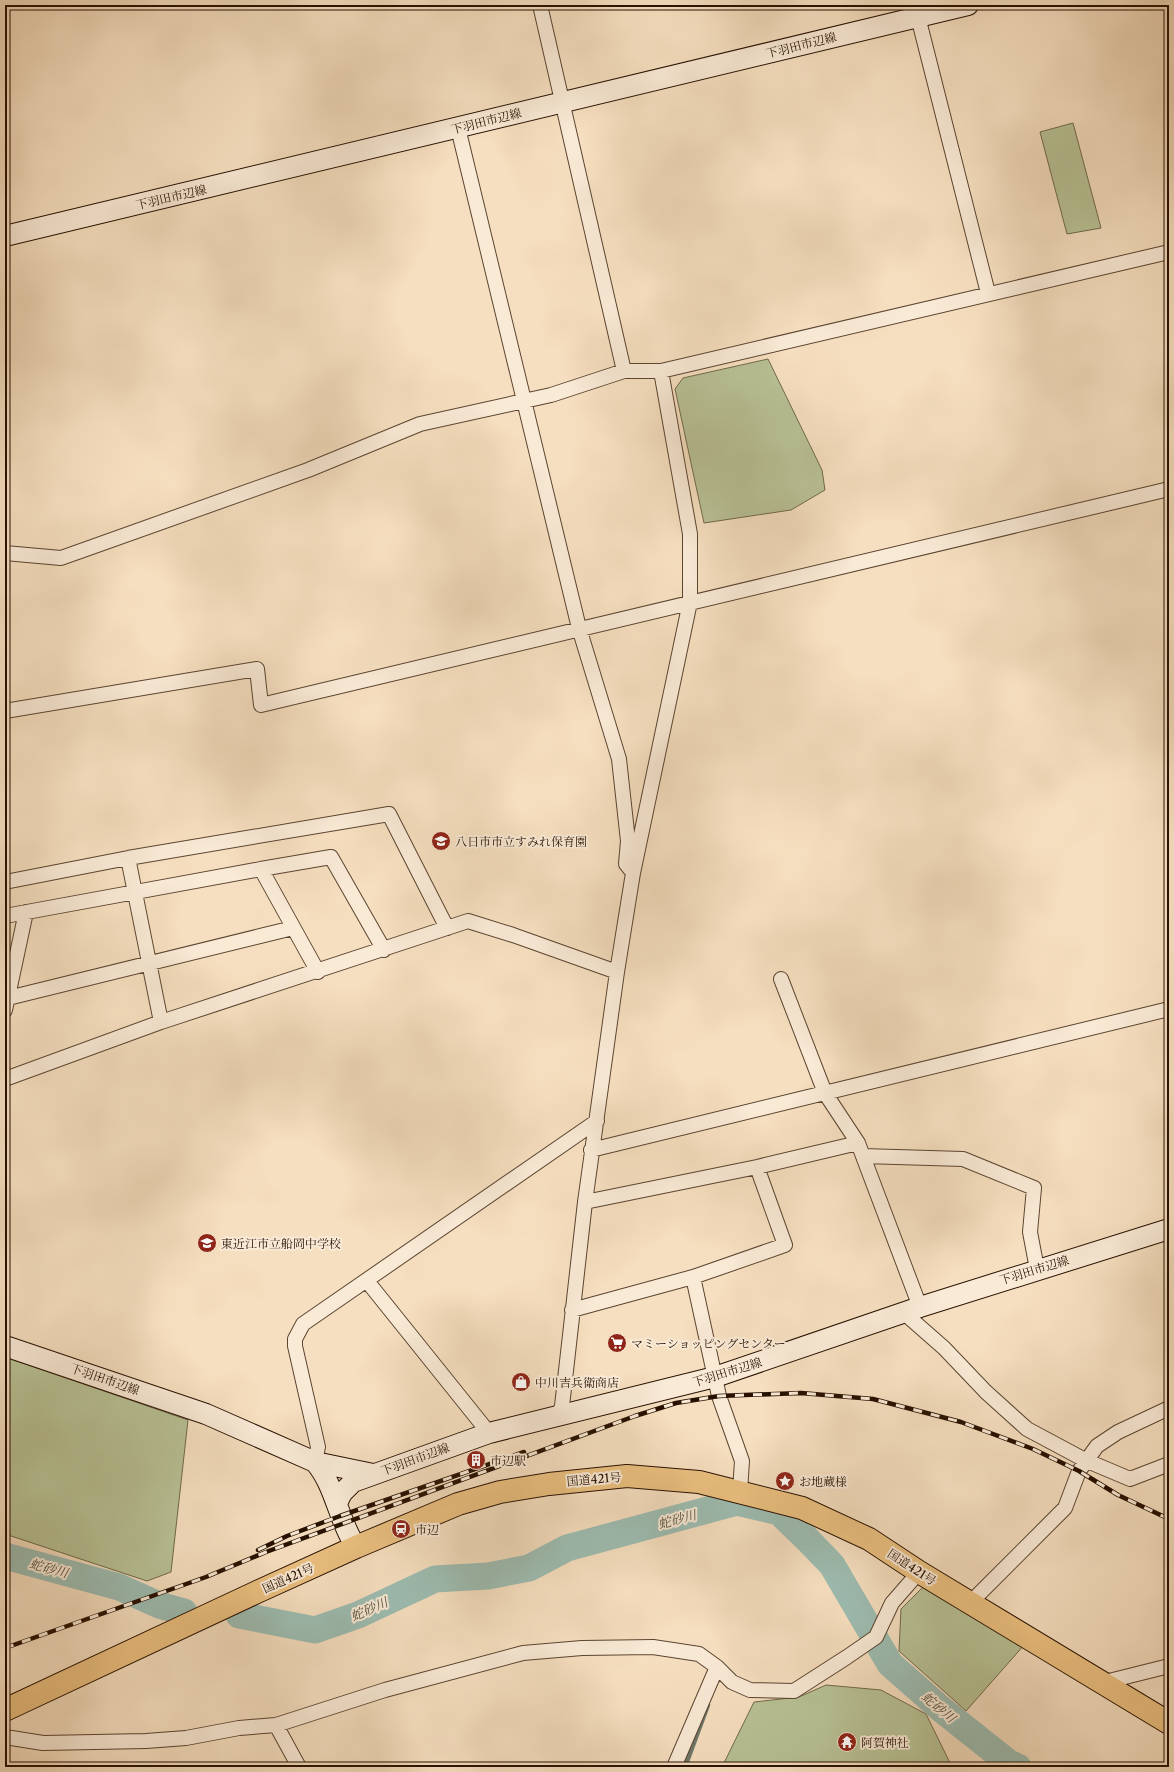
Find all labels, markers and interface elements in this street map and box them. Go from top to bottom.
street label: 下羽田市辺線 [764,29,838,61]
street label: 下羽田市辺線 [449,105,523,137]
street label: 下羽田市辺線 [134,182,208,212]
school or university icon: 八日市市立すみれ保育園 [430,830,452,852]
place label: 八日市市立すみれ保育園 [455,834,587,849]
school or university icon: 東近江市立船岡中学校 [196,1232,218,1254]
place label: 東近江市立船岡中学校 [221,1236,341,1251]
street label: 下羽田市辺線 [997,1252,1071,1288]
supermarket icon: マミーショッピングセンター [606,1332,628,1354]
place label: マミーショッピングセンター [631,1336,786,1351]
street label: 下羽田市辺線 [690,1354,764,1390]
street label: 下羽田市辺線 [69,1360,141,1398]
shop icon: 中川吉兵衛商店 [510,1371,532,1393]
place label: 中川吉兵衛商店 [535,1375,619,1390]
street label: 下羽田市辺線 [379,1440,451,1478]
building icon: 市辺駅 [465,1449,487,1471]
place label: 市辺駅 [490,1453,526,1468]
street label: 国道421号 [566,1469,622,1489]
place icon: お地蔵様 [774,1470,796,1492]
place label: お地蔵様 [799,1474,847,1489]
water label: 蛇砂川 [656,1506,700,1532]
station icon: 市辺 [390,1518,412,1540]
place label: 市辺 [415,1522,439,1537]
street label: 国道421号 [885,1546,939,1588]
water label: 蛇砂川 [28,1555,72,1581]
street label: 国道421号 [260,1560,316,1596]
water label: 蛇砂川 [348,1593,392,1624]
water label: 蛇砂川 [919,1688,961,1727]
temple icon: 阿賀神社 [836,1731,858,1753]
place label: 阿賀神社 [861,1735,909,1750]

